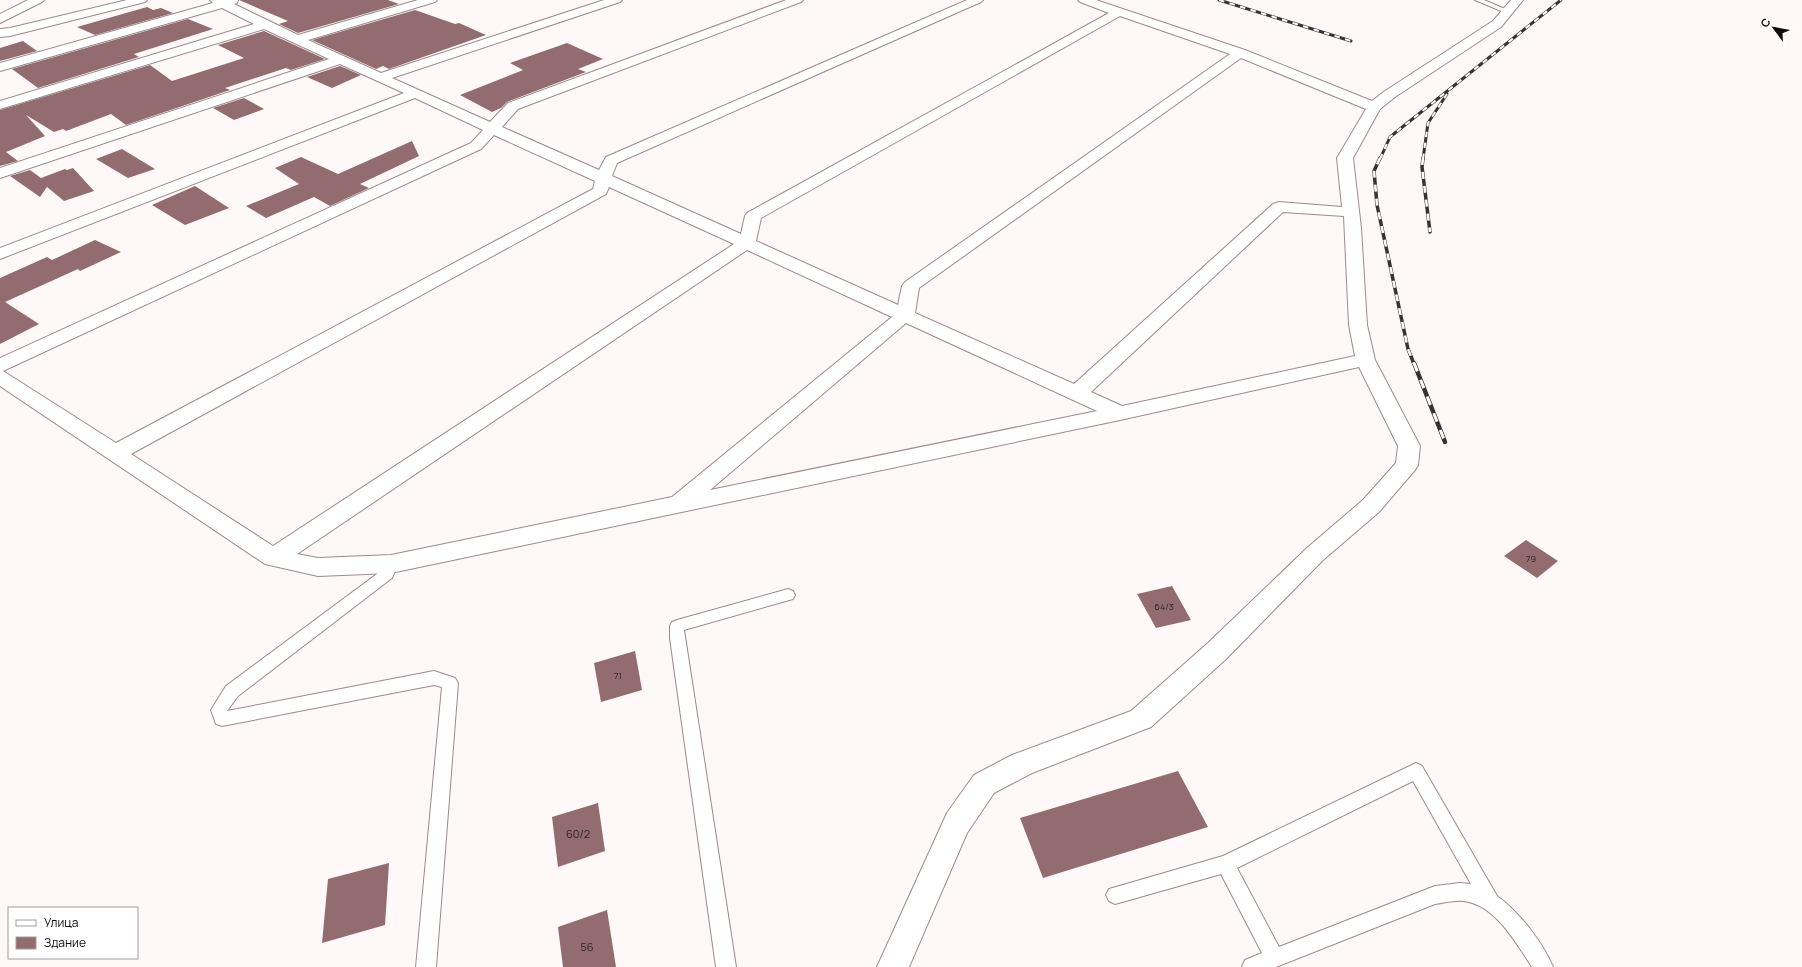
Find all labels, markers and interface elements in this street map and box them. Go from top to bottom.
north arrow [1754,8,1794,48]
text: С [1757,15,1774,30]
house number: 79 [1526,552,1536,565]
house number: 64/3 [1154,600,1174,613]
house number: 71 [614,669,622,682]
house number: 60/2 [566,826,590,841]
legend [8,907,138,959]
text: Улица [44,914,78,931]
text: Здание [44,934,86,951]
house number: 56 [580,939,594,954]

